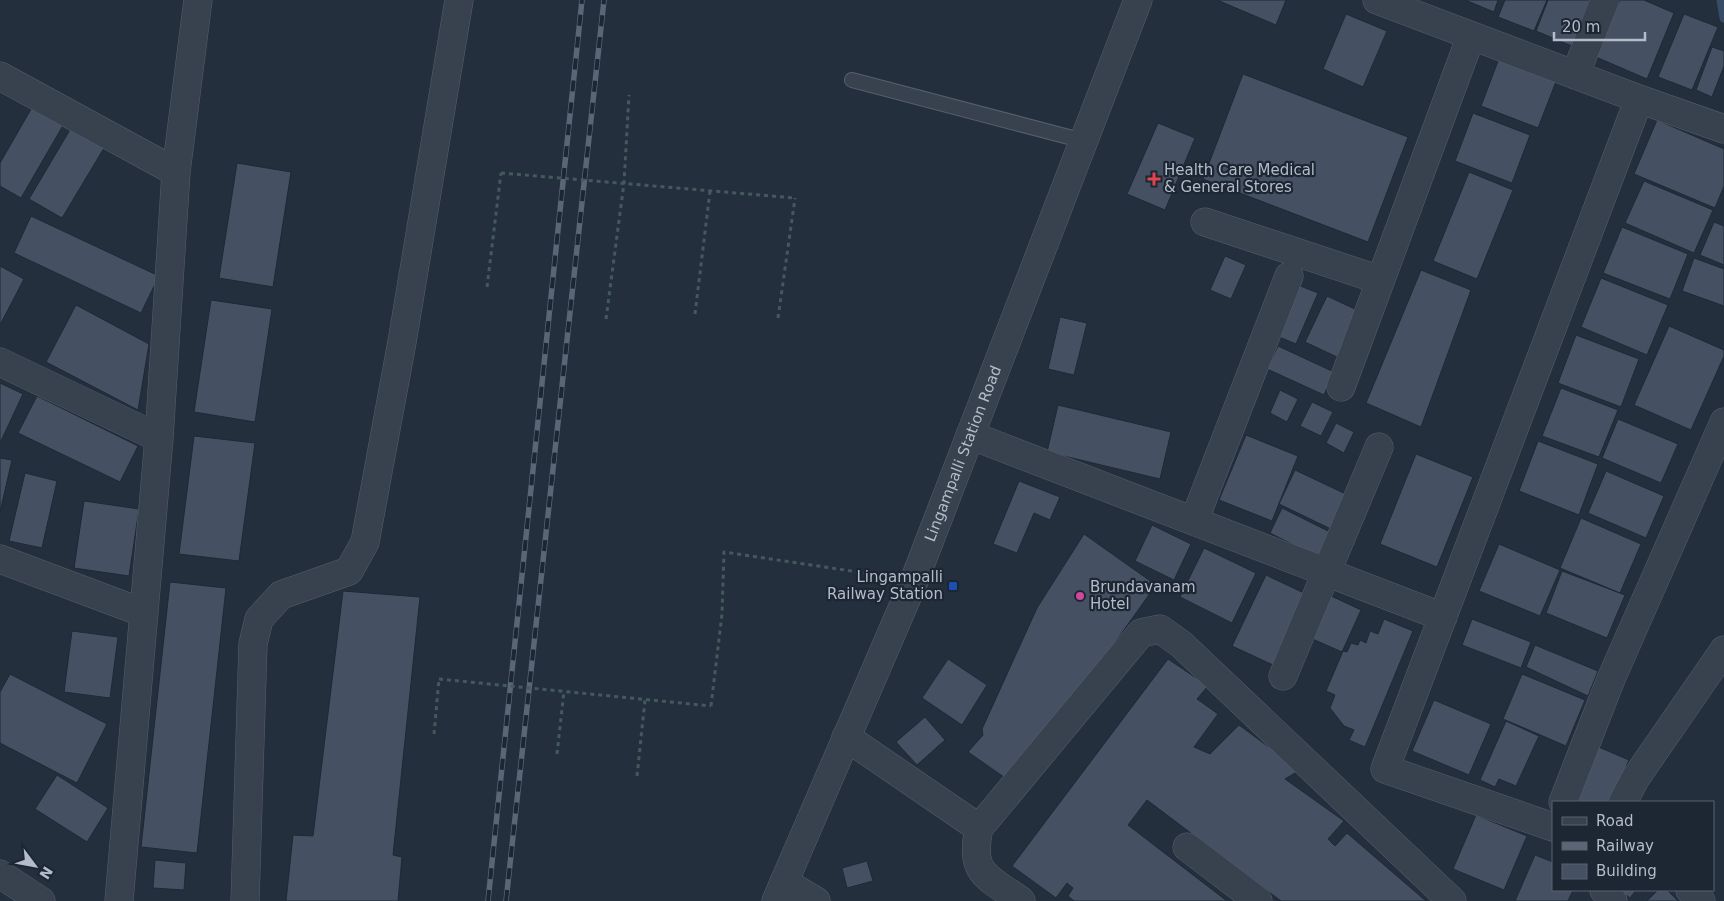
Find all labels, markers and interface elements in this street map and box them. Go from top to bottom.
scale bar [1554,10,1645,42]
text: 20 m [1562,18,1600,36]
place label: Health Care Medical & General Stores [1164,161,1315,196]
marker: Health Care Medical & General Stores [1148,173,1160,185]
street label: Lingampalli Station Road [921,363,1005,544]
place label: Lingampalli Railway Station [827,568,943,603]
place label: Brundavanam Hotel [1090,578,1196,613]
marker: Lingampalli Railway Station [947,580,959,592]
marker: Brundavanam Hotel [1074,590,1086,602]
legend [1552,801,1714,891]
text: Road [1596,812,1634,830]
text: Railway [1596,837,1654,855]
north arrow [10,841,60,891]
text: Building [1596,862,1657,880]
text: N [36,864,56,882]

